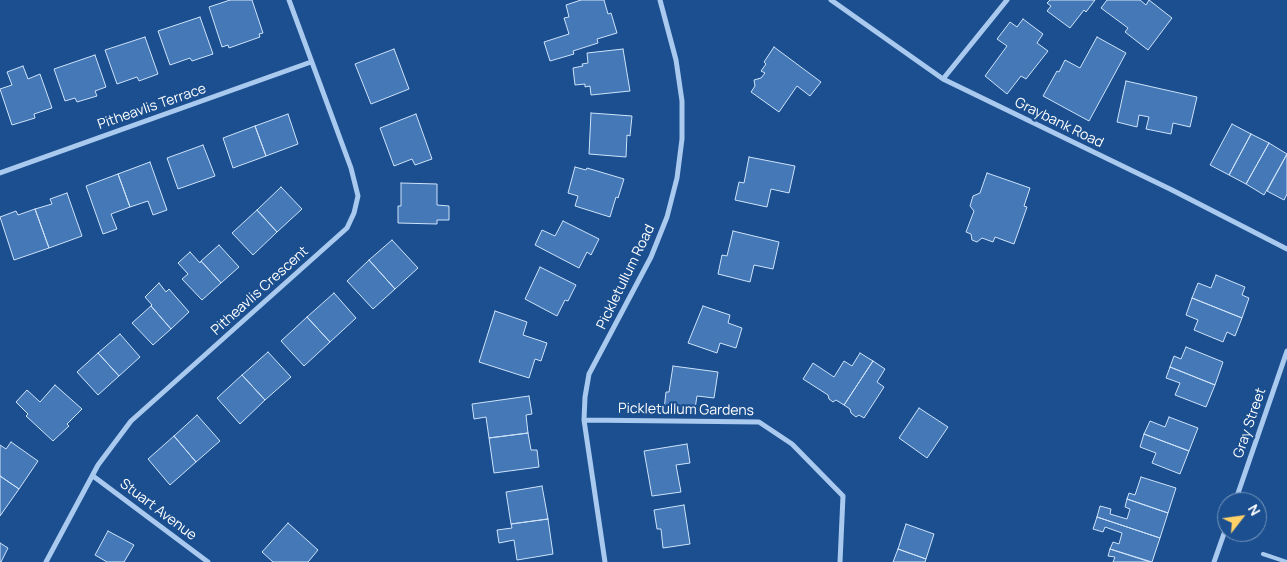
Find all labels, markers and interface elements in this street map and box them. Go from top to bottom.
street label: Pitheavlis Terrace [96,81,208,133]
street label: Graybank Road [1012,94,1106,152]
street label: Pickletullum Road [593,222,659,332]
street label: Pitheavlis Crescent [208,243,312,339]
street label: Gray Street [1230,386,1270,460]
street label: Pickletullum Gardens [618,400,754,420]
street label: Stuart Avenue [116,476,200,544]
north arrow [1217,492,1267,542]
text: N [1244,501,1265,519]

